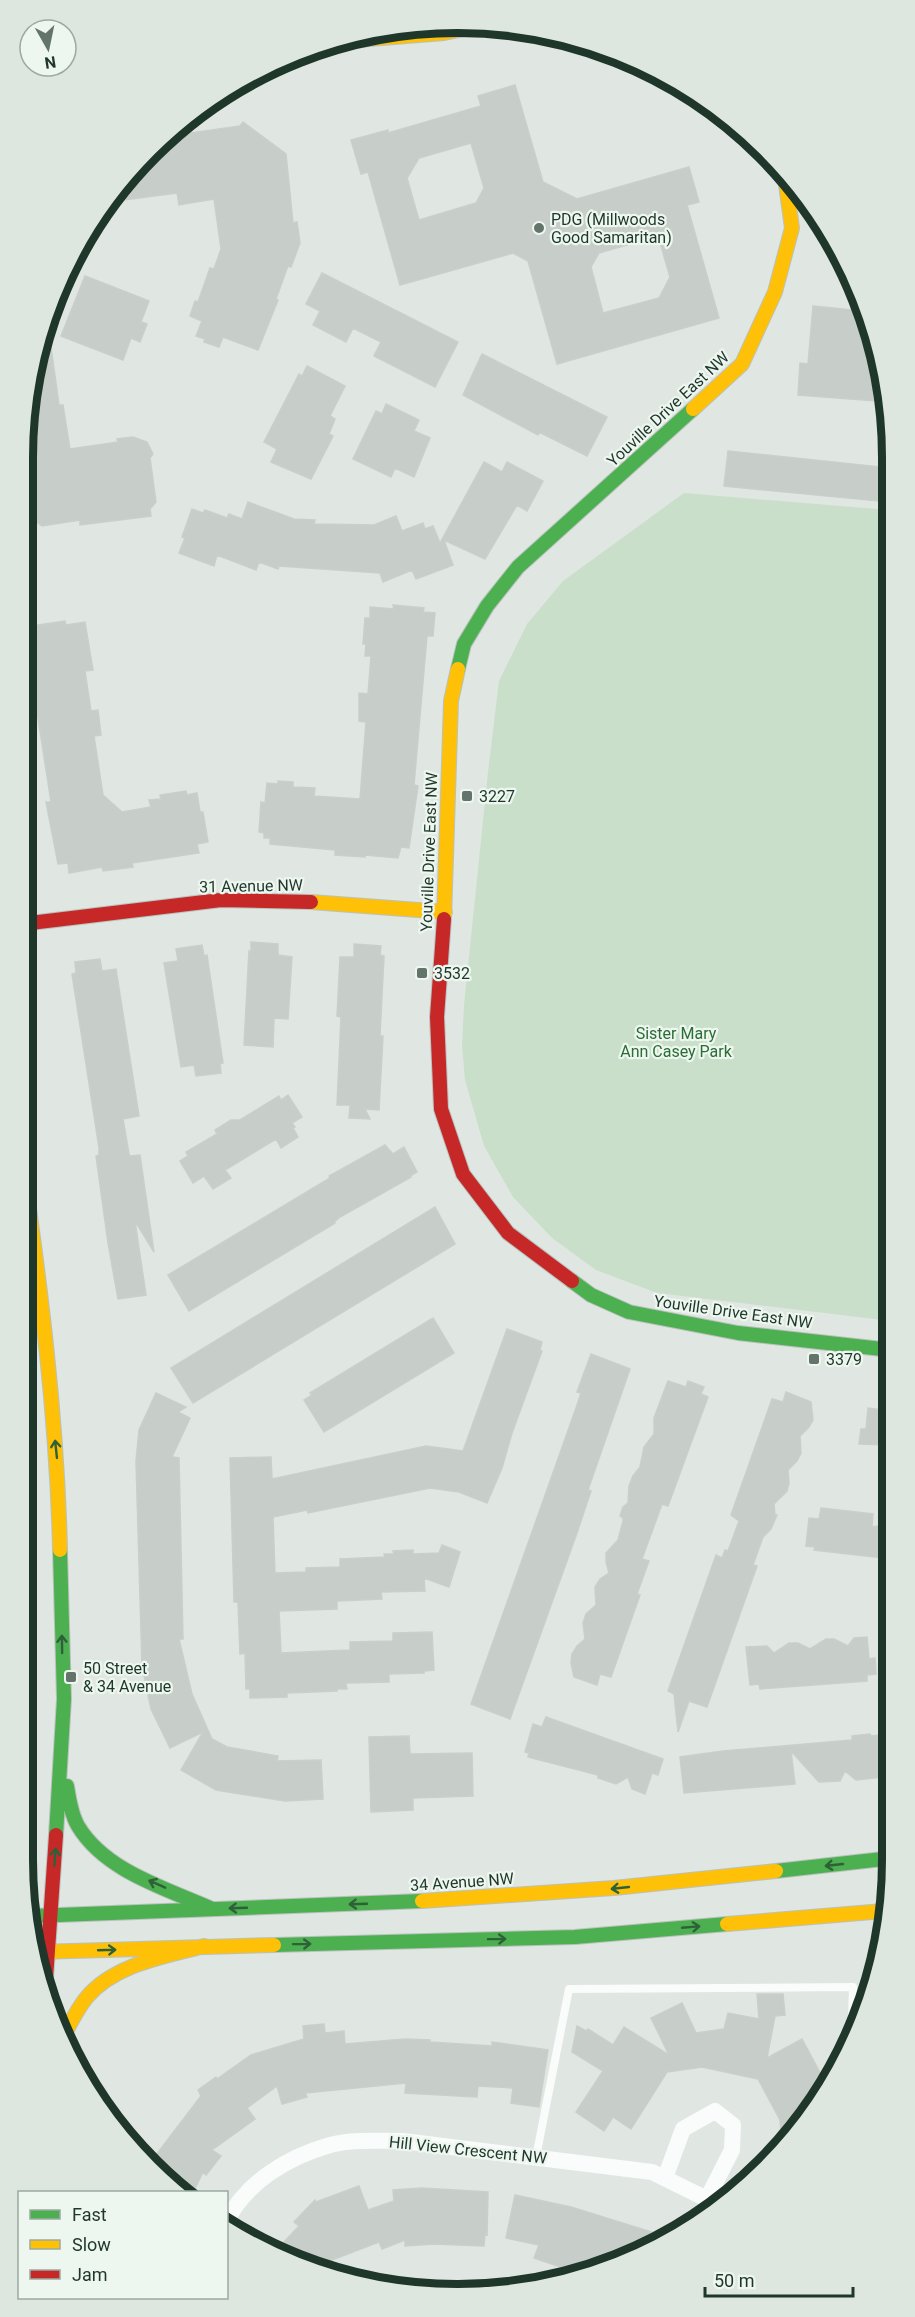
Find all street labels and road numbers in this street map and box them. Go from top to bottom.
street label: Youville Drive East NW [603,348,733,470]
street label: Youville Drive East NW [417,772,441,932]
street label: 31 Avenue NW [199,876,303,896]
street label: Youville Drive East NW [653,1291,813,1333]
street label: 34 Avenue NW [410,1869,514,1895]
street label: Hill View Crescent NW [388,2132,548,2168]

